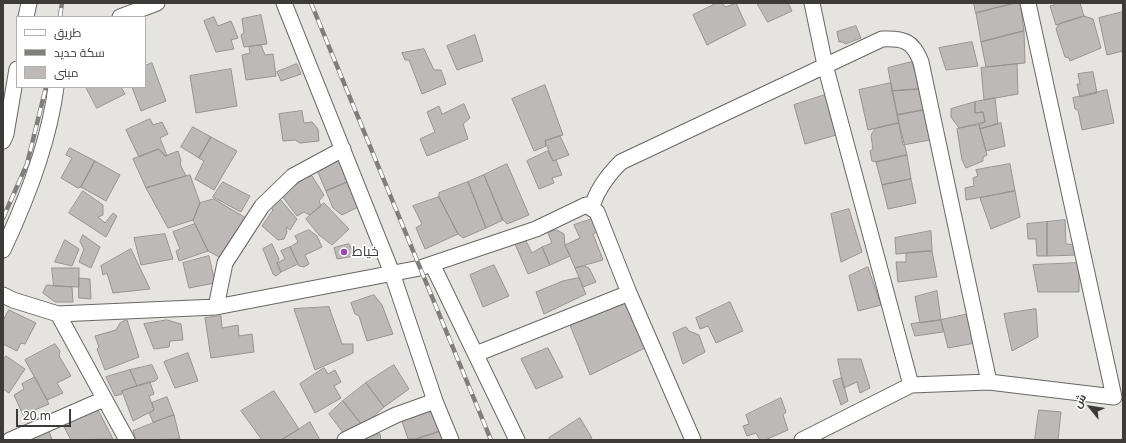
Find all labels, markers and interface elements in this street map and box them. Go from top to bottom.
legend [16,16,146,88]
text: طريق [54,24,81,41]
text: سكة حديد [54,44,105,61]
text: مبنى [54,64,79,81]
place label: خياط [352,244,379,260]
marker: خياط [339,247,349,257]
north arrow [1070,387,1110,427]
text: ش [1069,391,1089,411]
scale bar [18,401,73,427]
text: 20 m [23,407,51,424]

